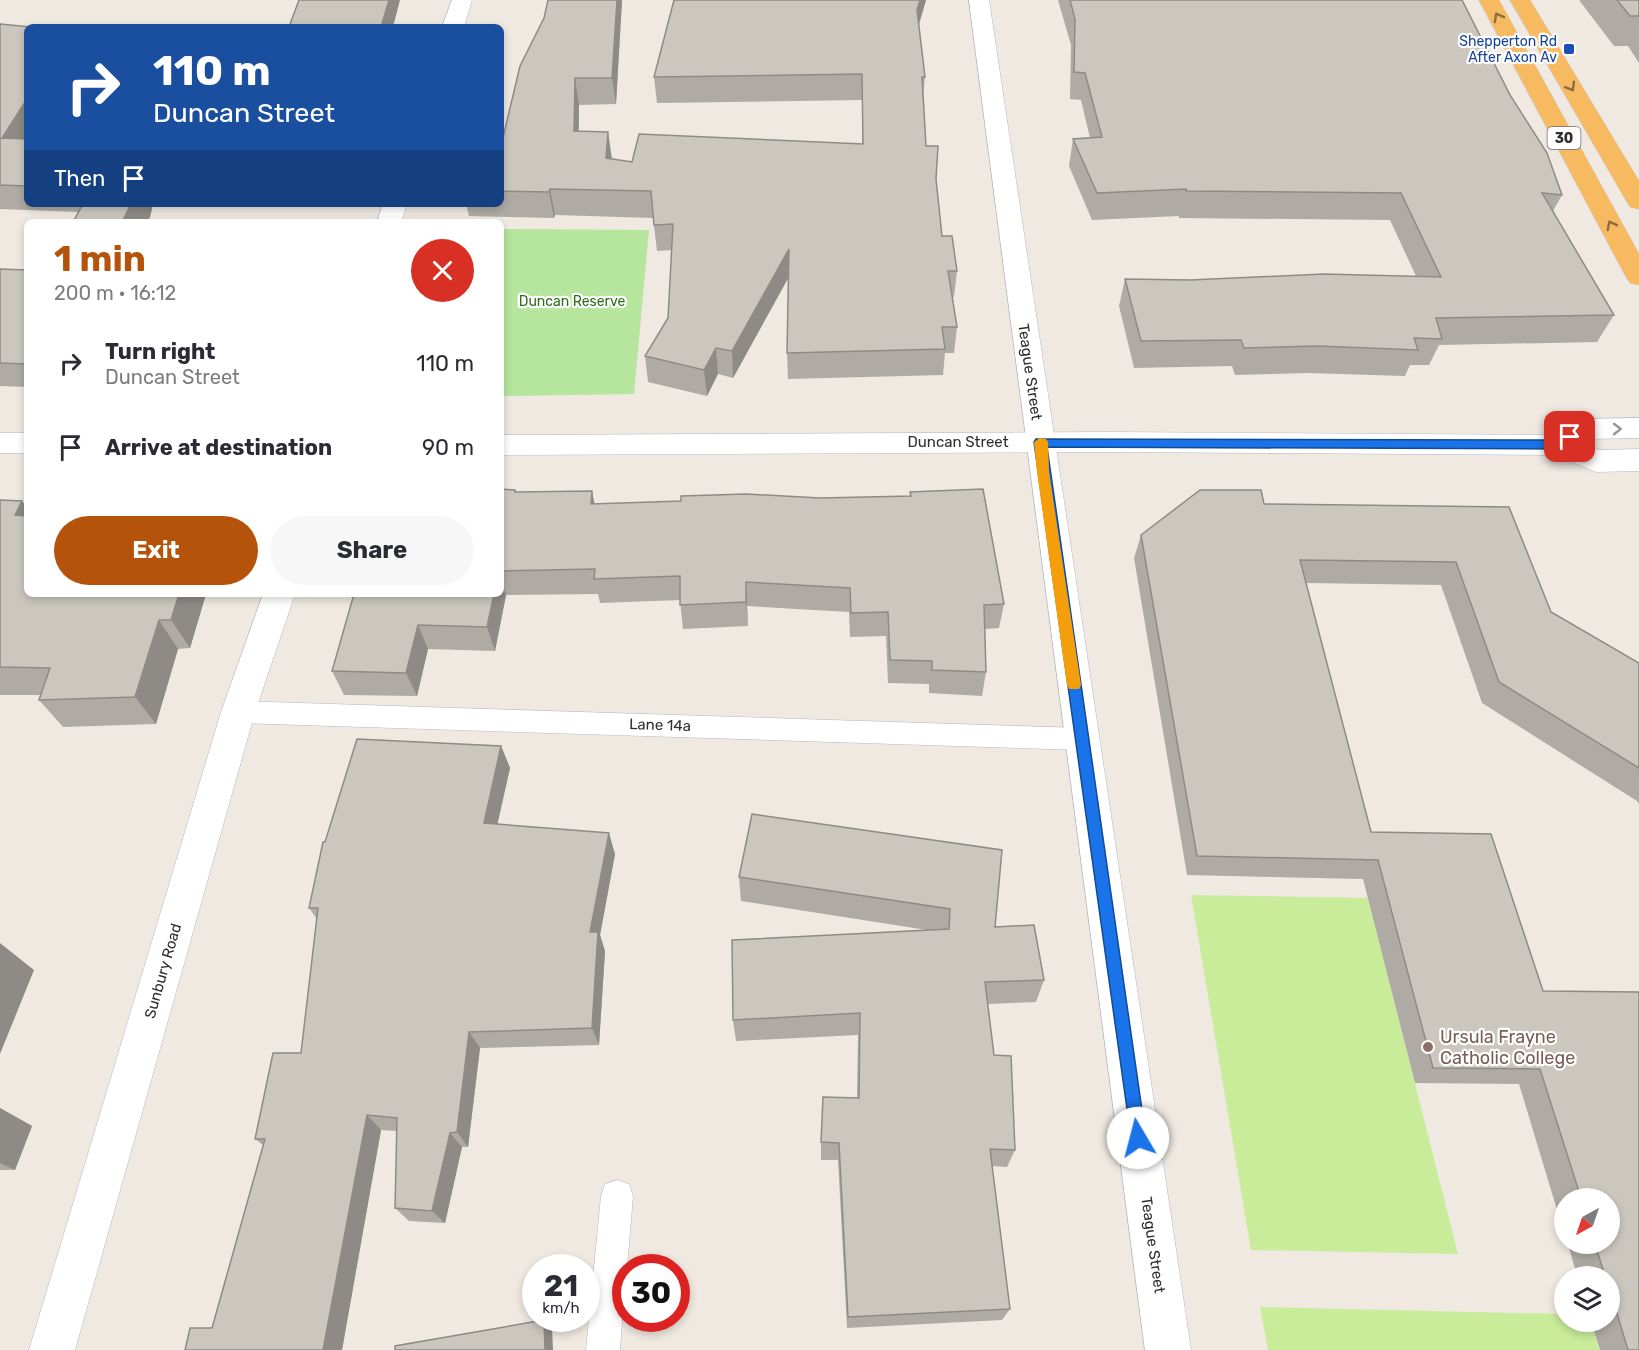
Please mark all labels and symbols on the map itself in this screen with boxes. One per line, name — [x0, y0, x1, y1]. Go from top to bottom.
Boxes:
one-way arrow — [1494, 13, 1505, 23]
place label: Shepperton Rd After Axon Av — [1459, 33, 1557, 66]
marker: Shepperton Rd After Axon Av — [1562, 42, 1576, 56]
one-way arrow — [1564, 81, 1575, 91]
road number: 30 — [1548, 127, 1580, 149]
one-way arrow — [1607, 221, 1618, 231]
park label: Duncan Reserve — [519, 293, 625, 310]
street label: Teague Street — [1014, 323, 1046, 422]
pin — [1544, 411, 1595, 462]
one-way arrow — [1613, 423, 1622, 435]
street label: Duncan Street — [907, 433, 1009, 451]
street label: Lane 14a — [629, 715, 691, 735]
street label: Sunbury Road — [141, 921, 185, 1021]
place label: Ursula Frayne Catholic College — [1440, 1026, 1575, 1069]
marker: Ursula Frayne Catholic College — [1421, 1040, 1435, 1054]
position arrow — [1106, 1106, 1170, 1170]
north arrow — [1554, 1188, 1620, 1254]
street label: Teague Street — [1137, 1196, 1169, 1295]
speed limit sign: 30 — [612, 1254, 690, 1332]

